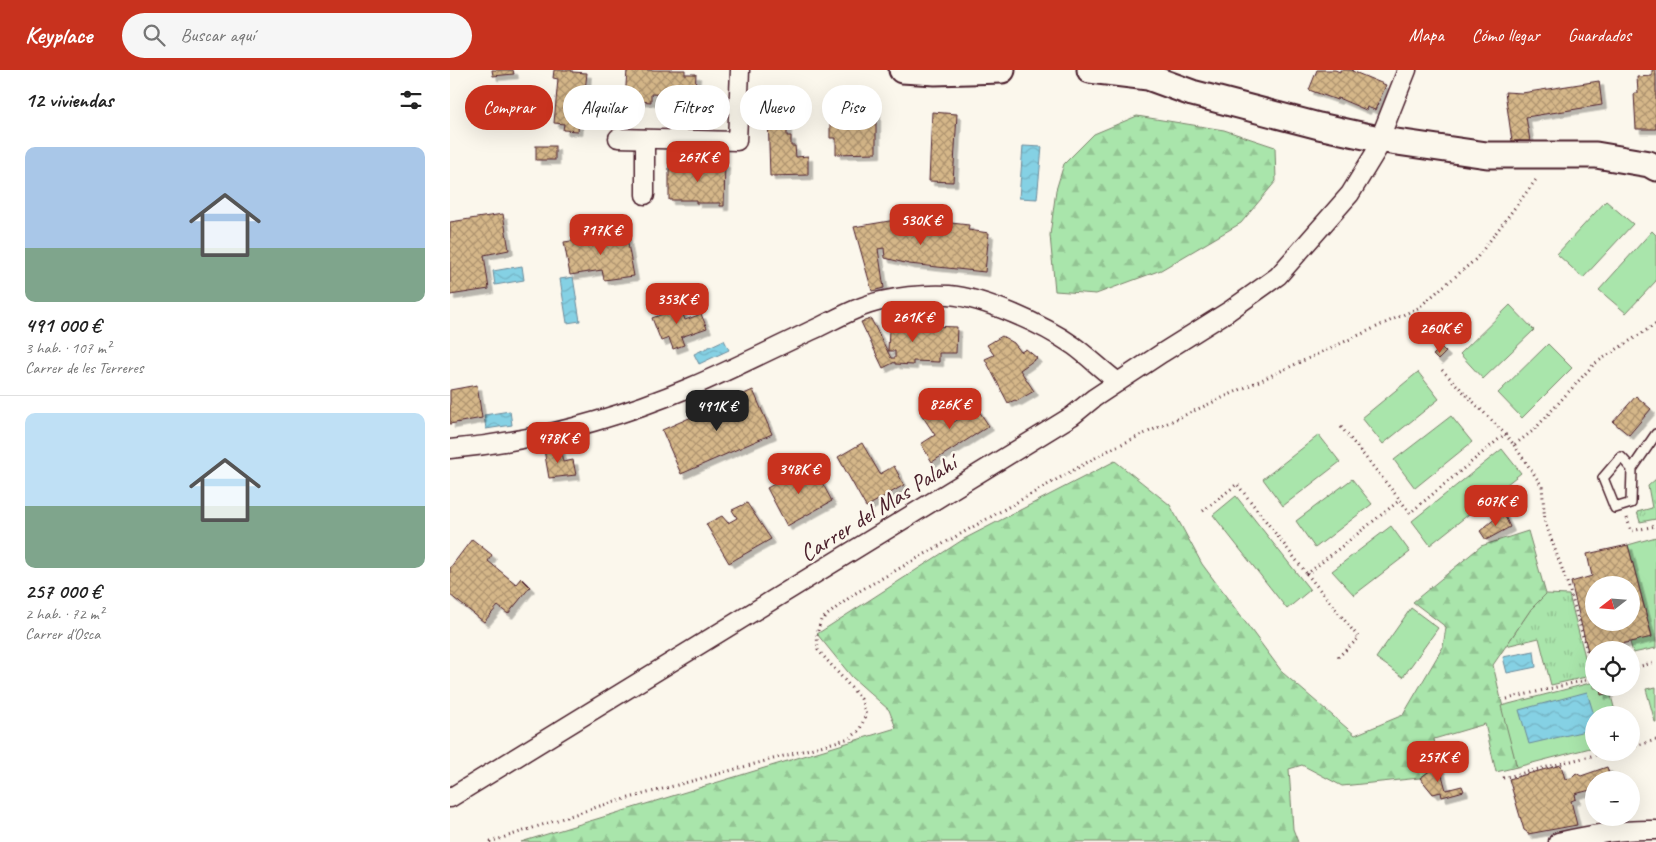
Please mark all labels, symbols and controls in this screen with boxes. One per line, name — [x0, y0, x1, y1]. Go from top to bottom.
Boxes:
search box — [122, 13, 472, 58]
text: Keyplace — [25, 20, 92, 50]
icon: search — [140, 21, 168, 49]
text: Buscar aquí — [180, 23, 255, 47]
text: Mapa — [1409, 24, 1444, 46]
text: Cómo llegar — [1472, 24, 1540, 46]
text: Guardados — [1568, 24, 1631, 46]
chip: Comprar — [465, 85, 553, 130]
chip: Alquilar — [563, 85, 645, 130]
chip: Filtros — [655, 85, 730, 130]
chip: Nuevo — [740, 85, 812, 130]
chip: Piso — [822, 85, 882, 130]
icon: filters — [397, 86, 425, 114]
text: 12 viviendas — [25, 87, 113, 113]
pin: 267K € — [657, 140, 739, 183]
text: 267K € — [677, 147, 719, 167]
icon: home — [180, 180, 270, 270]
pin: 530K € — [880, 204, 962, 246]
text: 530K € — [901, 210, 941, 230]
pin: 717K € — [560, 214, 642, 256]
text: 717K € — [581, 220, 621, 240]
pin: 353K € — [636, 282, 718, 325]
text: 353K € — [657, 289, 697, 309]
pin: 261K € — [872, 300, 954, 343]
text: 261K € — [892, 307, 934, 327]
text: 491 000 € — [25, 312, 101, 338]
pin: 260K € — [1399, 312, 1481, 354]
text: 260K € — [1419, 318, 1461, 338]
text: 3 hab. · 107 m² — [25, 338, 111, 358]
text: Carrer de les Terreres — [25, 358, 143, 378]
pin: 826K € — [909, 388, 991, 430]
pin: 491K € — [676, 390, 758, 432]
text: 826K € — [929, 394, 971, 414]
text: 491K € — [697, 396, 737, 416]
pin: 478K € — [517, 422, 599, 464]
text: 478K € — [538, 428, 578, 448]
icon: home — [180, 445, 270, 535]
street label: Carrer del Mas Palahí — [794, 445, 966, 568]
pin: 348K € — [758, 452, 840, 495]
text: 348K € — [779, 459, 819, 479]
pin: 607K € — [1455, 484, 1537, 527]
text: 607K € — [1475, 491, 1517, 511]
north arrow — [1585, 576, 1640, 631]
map controls — [1585, 576, 1640, 826]
text: 257 000 € — [25, 578, 101, 604]
text: 2 hab. · 72 m² — [25, 604, 104, 624]
text: Carrer d'Osca — [25, 624, 100, 644]
button: locate — [1585, 641, 1640, 696]
button: + — [1585, 706, 1640, 761]
pin: 257K € — [1397, 740, 1479, 783]
text: 257K € — [1418, 747, 1458, 767]
button: − — [1585, 771, 1640, 826]

